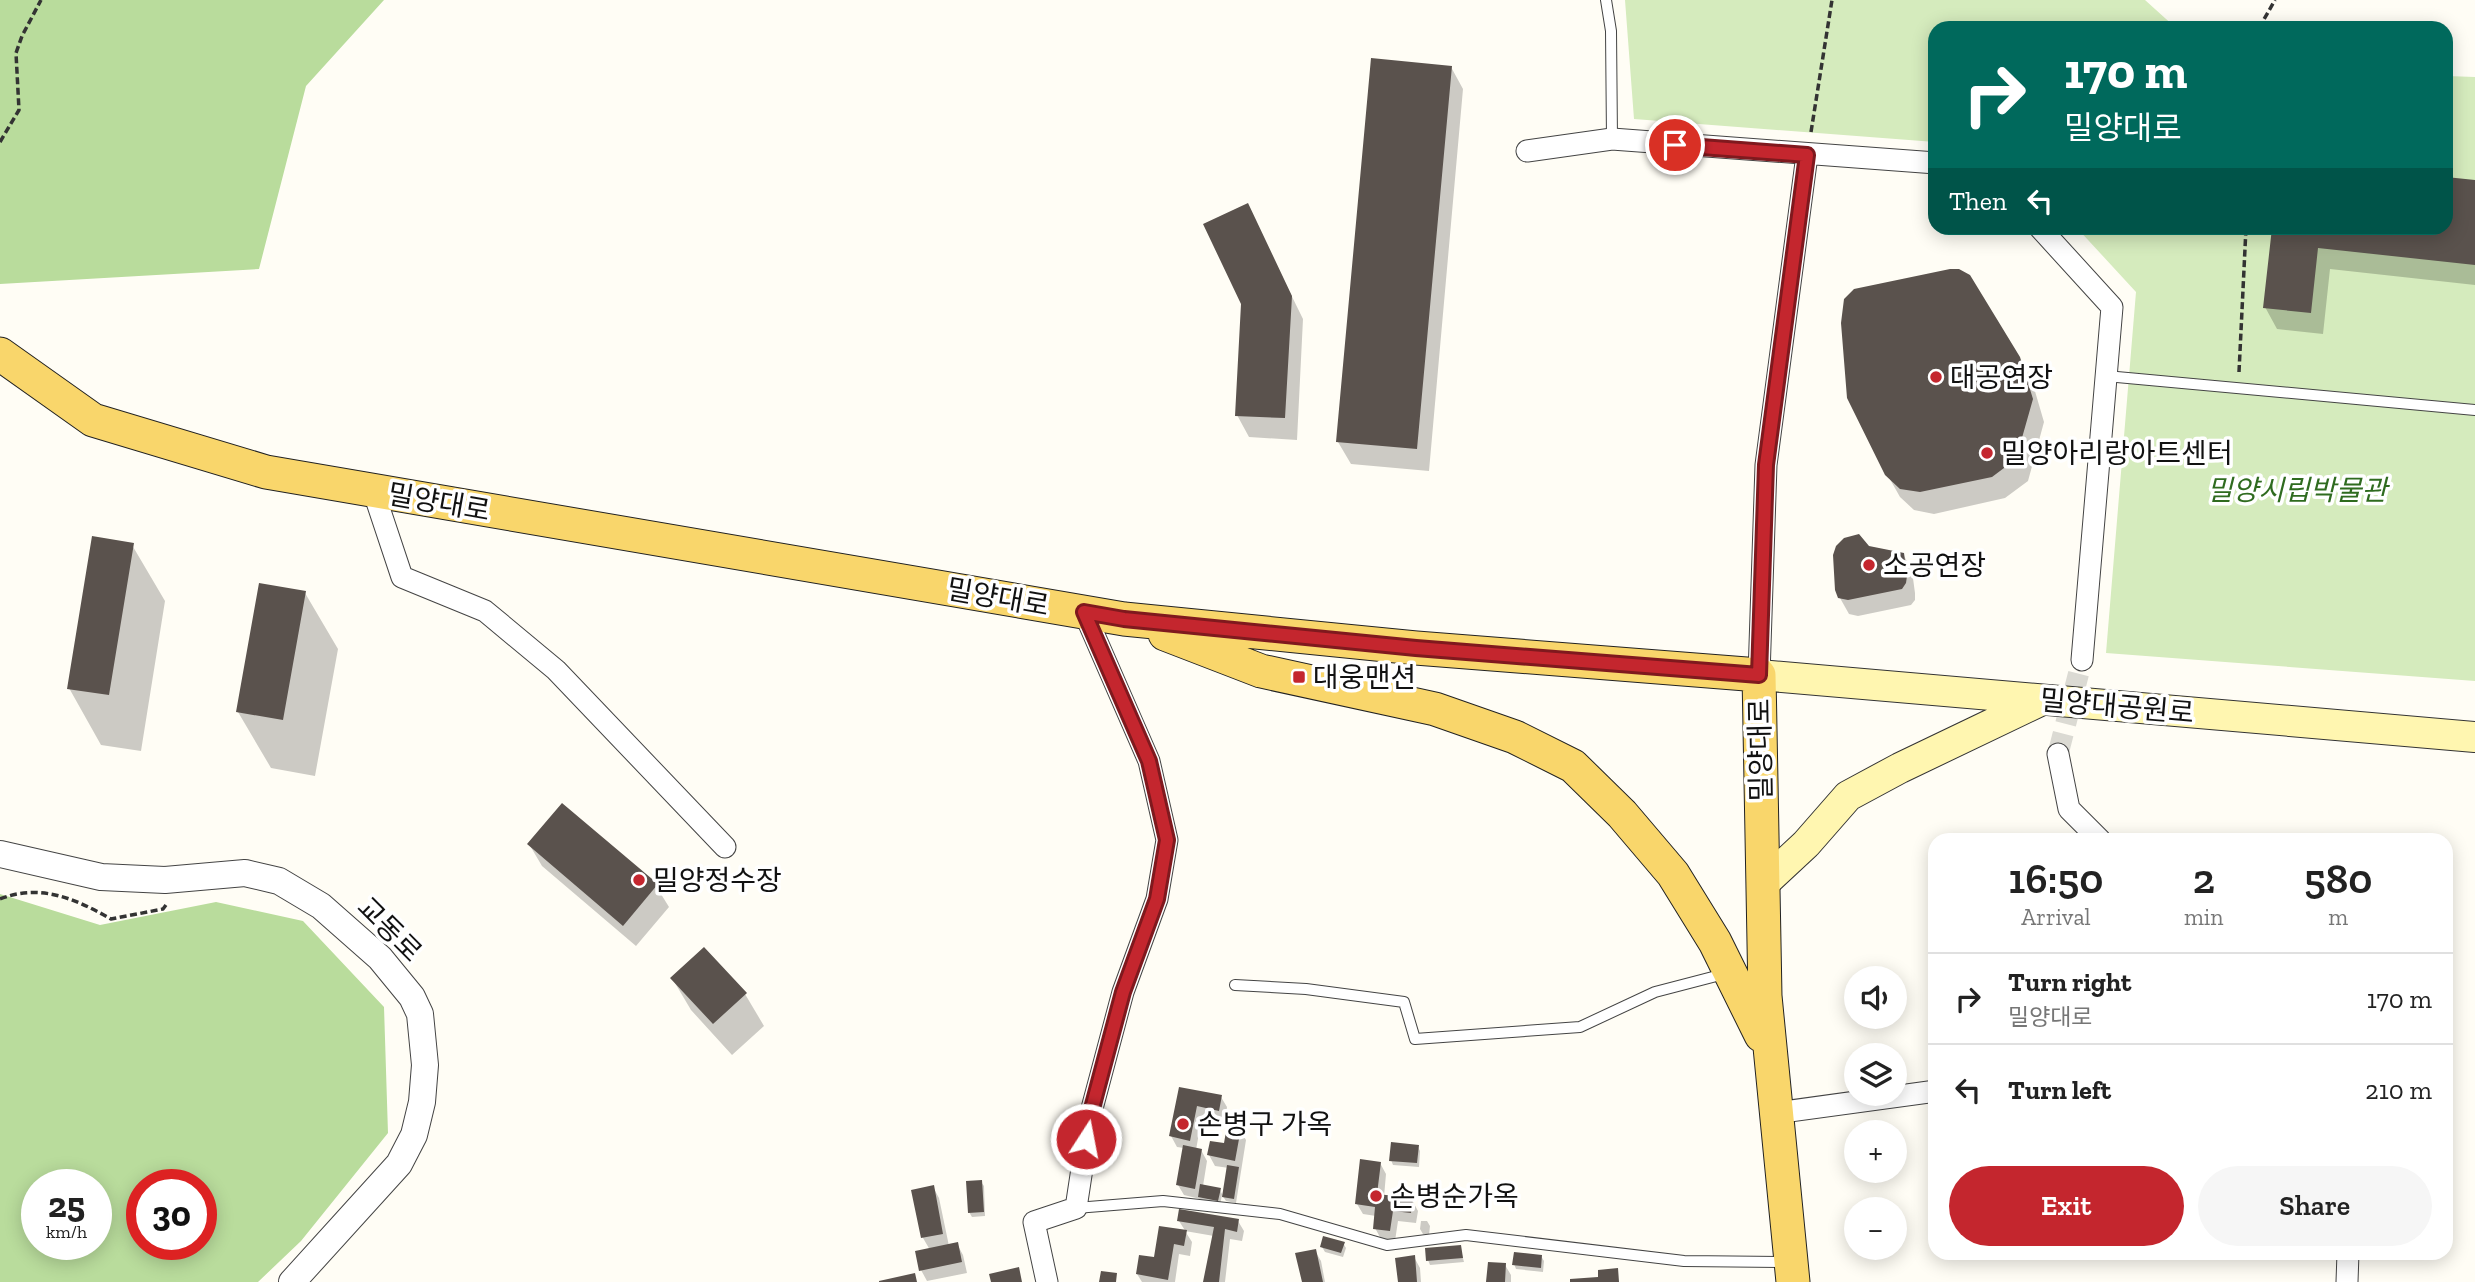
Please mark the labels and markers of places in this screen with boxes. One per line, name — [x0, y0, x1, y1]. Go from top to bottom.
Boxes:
pin — [1645, 115, 1705, 175]
place label: 대공연장 — [1950, 361, 2053, 394]
marker: 대공연장 — [1928, 369, 1944, 385]
place label: 밀양아리랑아트센터 — [2001, 437, 2233, 470]
marker: 밀양아리랑아트센터 — [1979, 445, 1995, 461]
place label: 소공연장 — [1883, 549, 1986, 582]
marker: 소공연장 — [1861, 557, 1877, 573]
place label: 대웅맨션 — [1313, 661, 1416, 694]
marker: 대웅맨션 — [1291, 669, 1307, 685]
place label: 밀양정수장 — [653, 864, 782, 897]
marker: 밀양정수장 — [631, 872, 647, 888]
place label: 손병구 가옥 — [1197, 1108, 1332, 1141]
marker: 손병구 가옥 — [1175, 1116, 1191, 1132]
place label: 손병순가옥 — [1390, 1180, 1519, 1213]
marker: 손병순가옥 — [1368, 1188, 1384, 1204]

